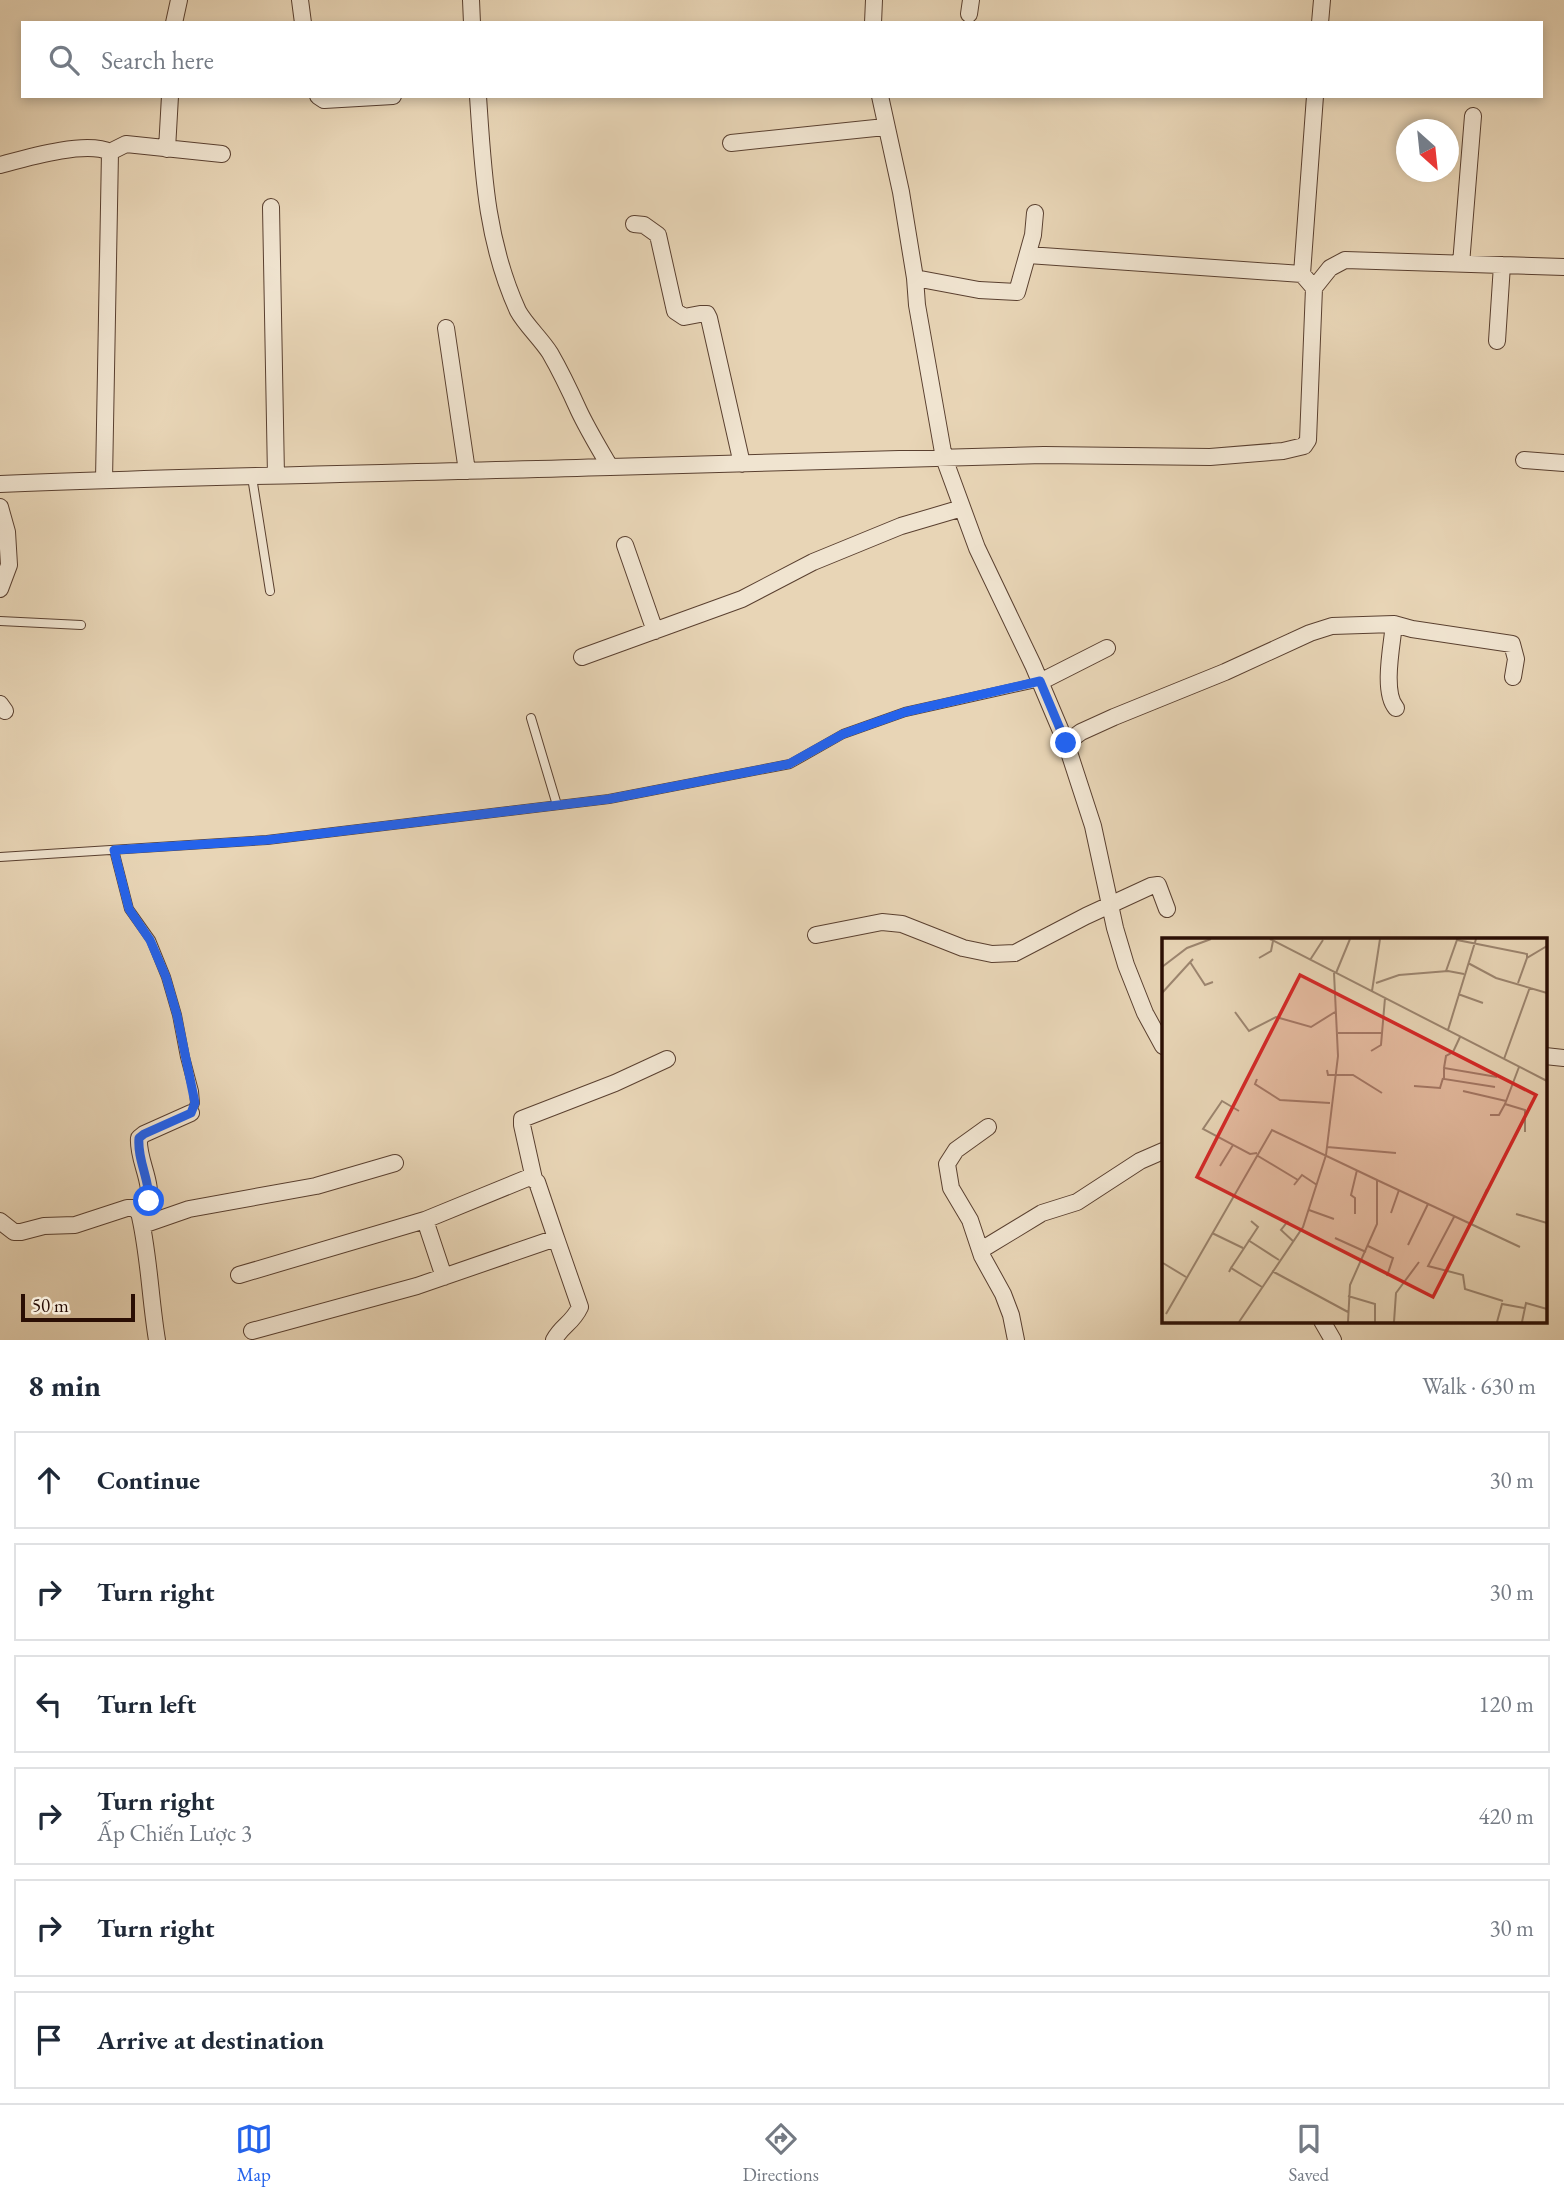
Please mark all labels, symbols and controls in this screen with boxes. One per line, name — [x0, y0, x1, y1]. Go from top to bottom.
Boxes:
search box — [21, 21, 1543, 98]
icon: search — [45, 41, 83, 79]
text: Search here — [101, 43, 214, 77]
north arrow — [1396, 119, 1459, 182]
route end — [1050, 727, 1081, 758]
inset map — [1162, 938, 1546, 1322]
route start — [133, 1185, 164, 1216]
scale bar — [21, 1291, 135, 1323]
text: 50 m — [32, 1293, 69, 1318]
text: 8 min — [28, 1366, 101, 1405]
text: Walk · 630 m — [1422, 1371, 1536, 1401]
icon: ahead — [30, 1461, 68, 1499]
text: Continue — [97, 1463, 200, 1497]
text: 30 m — [1489, 1465, 1534, 1495]
icon: right — [30, 1573, 68, 1611]
text: Turn right — [97, 1575, 215, 1609]
text: 30 m — [1489, 1577, 1534, 1607]
icon: left — [30, 1685, 68, 1723]
text: Turn left — [97, 1687, 196, 1721]
text: 120 m — [1478, 1689, 1534, 1719]
text: Turn right — [97, 1784, 215, 1818]
icon: right — [30, 1797, 68, 1835]
text: 420 m — [1478, 1801, 1534, 1831]
text: Ấp Chiến Lược 3 — [97, 1818, 252, 1848]
icon: right — [30, 1909, 68, 1947]
text: Turn right — [97, 1911, 215, 1945]
text: 30 m — [1489, 1913, 1534, 1943]
icon: arrive — [30, 2021, 68, 2059]
text: Arrive at destination — [97, 2023, 324, 2057]
tab: Map — [235, 2120, 273, 2187]
tab: Directions — [742, 2120, 819, 2187]
tab: Saved — [1288, 2120, 1329, 2187]

